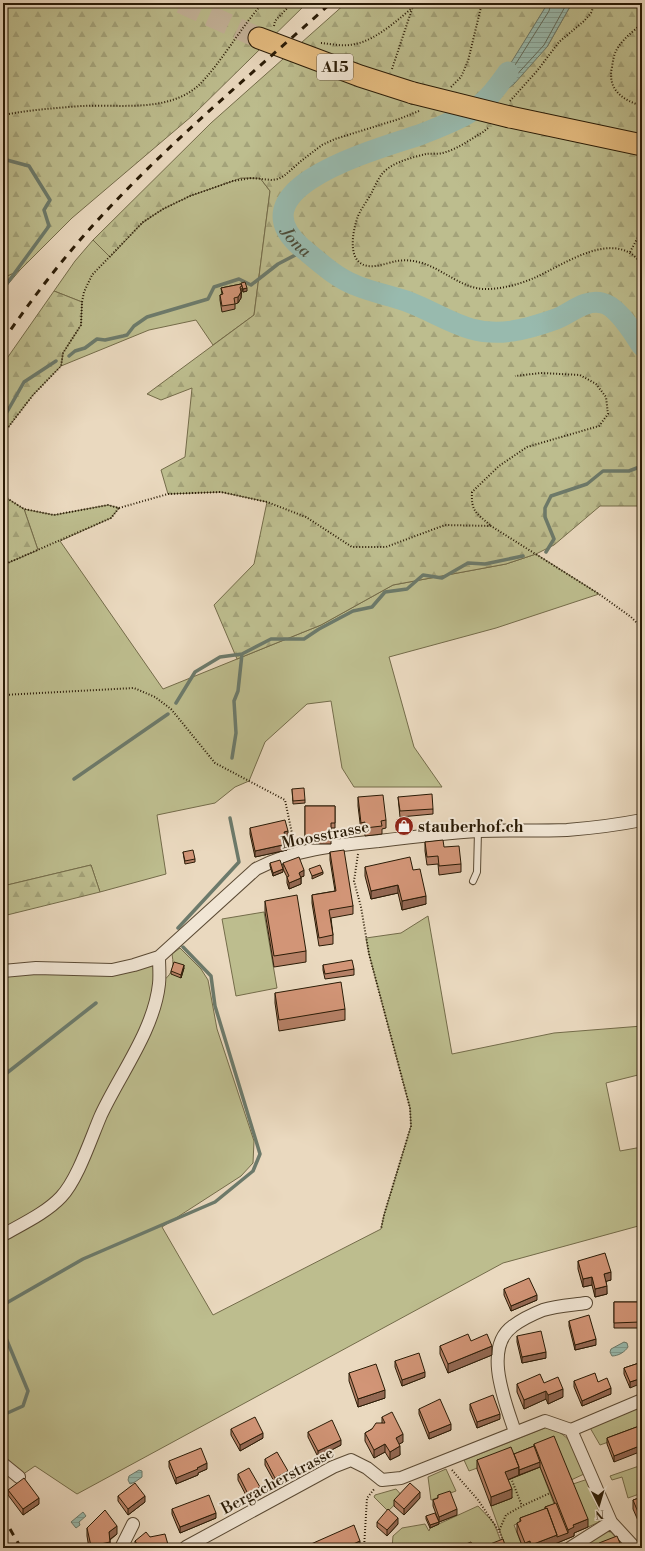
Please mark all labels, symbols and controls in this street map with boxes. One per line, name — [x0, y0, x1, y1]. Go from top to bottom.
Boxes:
road number: A15 — [317, 54, 353, 80]
water label: Jona — [275, 222, 316, 263]
shop icon: stauberhof.ch — [393, 815, 415, 837]
street label: Moosstrasse — [280, 817, 371, 853]
place label: stauberhof.ch — [418, 817, 524, 837]
street label: Bergacherstrasse — [217, 1443, 337, 1519]
north arrow — [579, 1485, 619, 1525]
text: N — [595, 1507, 605, 1521]

